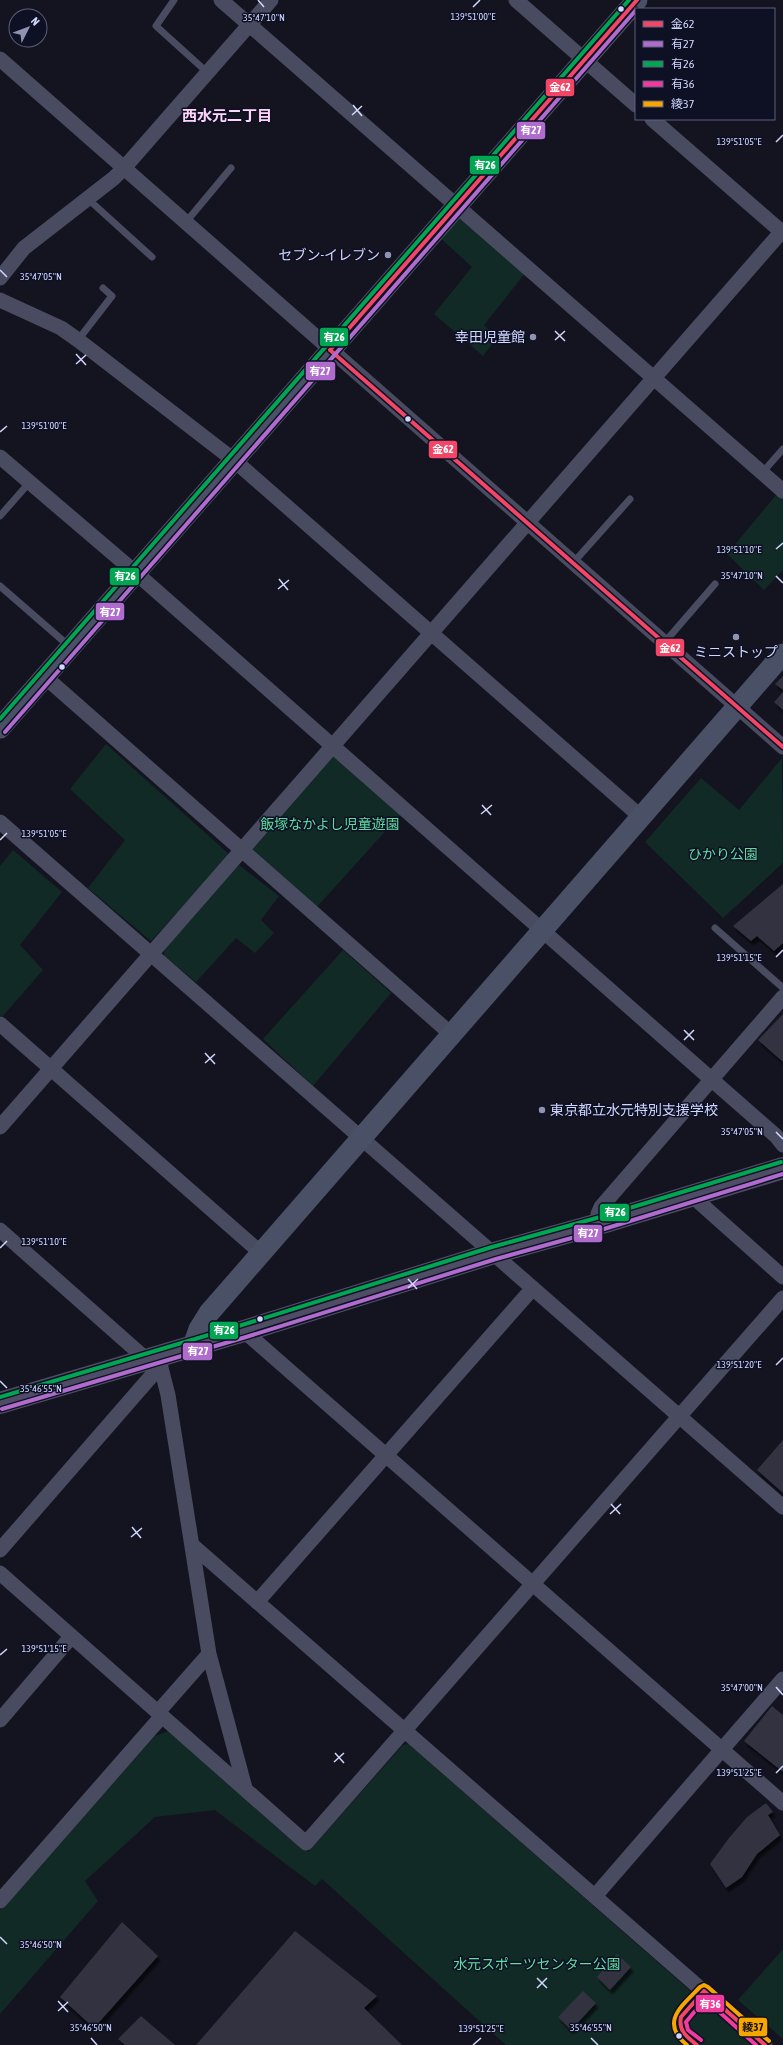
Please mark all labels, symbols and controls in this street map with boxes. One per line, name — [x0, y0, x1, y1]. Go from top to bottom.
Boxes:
unlabelled marker — [616, 4, 626, 14]
north arrow — [8, 8, 48, 48]
legend — [635, 8, 775, 120]
text: 139°51'00"E — [451, 11, 496, 22]
text: 35°47'10"N — [243, 12, 285, 23]
text: N — [29, 15, 42, 28]
text: 金62 — [671, 17, 694, 31]
text: 有27 — [671, 37, 695, 51]
text: 有26 — [671, 57, 695, 71]
text: 有36 — [671, 77, 695, 91]
line badge: 金62 — [545, 78, 575, 97]
text: 金62 — [549, 81, 571, 93]
text: 綾37 — [671, 97, 695, 111]
district label: 西水元二丁目 — [182, 107, 272, 124]
line badge: 有27 — [516, 121, 546, 140]
text: 有27 — [520, 124, 542, 136]
text: 139°51'05"E — [717, 136, 762, 147]
line badge: 有26 — [469, 155, 500, 175]
text: 有26 — [474, 159, 496, 171]
place label: セブン-イレブン — [279, 247, 380, 263]
marker: セブン-イレブン — [383, 250, 393, 260]
text: 35°47'05"N — [20, 271, 62, 282]
line badge: 有26 — [319, 327, 349, 347]
place label: 幸田児童館 — [455, 329, 525, 345]
text: 有26 — [323, 331, 345, 343]
marker: 幸田児童館 — [528, 332, 538, 342]
line badge: 有27 — [305, 361, 336, 381]
text: 有27 — [309, 365, 331, 377]
unlabelled marker — [403, 414, 413, 424]
text: 139°51'00"E — [22, 420, 67, 431]
line badge: 金62 — [428, 440, 458, 459]
text: 金62 — [432, 443, 454, 455]
text: 139°51'10"E — [717, 544, 762, 555]
line badge: 有26 — [109, 567, 140, 586]
text: 有26 — [114, 570, 136, 582]
text: 35°47'10"N — [721, 570, 763, 581]
line badge: 有27 — [95, 602, 125, 621]
text: 有27 — [99, 606, 121, 618]
marker: ミニストップ — [731, 632, 741, 642]
line badge: 金62 — [655, 638, 685, 657]
text: 金62 — [659, 642, 681, 654]
place label: ミニストップ — [694, 644, 778, 660]
unlabelled marker — [57, 662, 67, 672]
park label: 飯塚なかよし児童遊園 — [260, 816, 400, 832]
text: 139°51'05"E — [22, 828, 67, 839]
park label: ひかり公園 — [688, 846, 758, 862]
text: 139°51'15"E — [717, 952, 762, 963]
place label: 東京都立水元特別支援学校 — [550, 1102, 718, 1118]
marker: 東京都立水元特別支援学校 — [537, 1105, 547, 1115]
text: 35°47'05"N — [721, 1126, 763, 1137]
line badge: 有26 — [599, 1203, 630, 1222]
text: 有26 — [604, 1206, 626, 1218]
line badge: 有27 — [573, 1224, 603, 1243]
text: 有27 — [577, 1227, 599, 1239]
text: 139°51'10"E — [22, 1236, 67, 1247]
unlabelled marker — [255, 1314, 265, 1324]
line badge: 有26 — [209, 1321, 239, 1340]
text: 有26 — [213, 1324, 235, 1336]
line badge: 有27 — [182, 1342, 213, 1361]
text: 有27 — [187, 1345, 209, 1357]
text: 139°51'20"E — [717, 1359, 762, 1370]
text: 35°46'55"N — [20, 1383, 62, 1394]
text: 139°51'15"E — [22, 1643, 67, 1654]
text: 35°47'00"N — [721, 1682, 763, 1693]
text: 139°51'25"E — [717, 1767, 762, 1778]
text: 35°46'50"N — [20, 1939, 62, 1950]
park label: 水元スポーツセンター公園 — [453, 1956, 621, 1972]
line badge: 有36 — [695, 1994, 725, 2013]
text: 有36 — [699, 1998, 721, 2010]
line badge: 綾37 — [738, 2017, 768, 2037]
text: 綾37 — [742, 2021, 764, 2033]
text: 35°46'50"N — [70, 2022, 112, 2033]
text: 35°46'55"N — [570, 2022, 612, 2033]
text: 139°51'25"E — [459, 2023, 504, 2034]
unlabelled marker — [674, 2031, 684, 2041]

